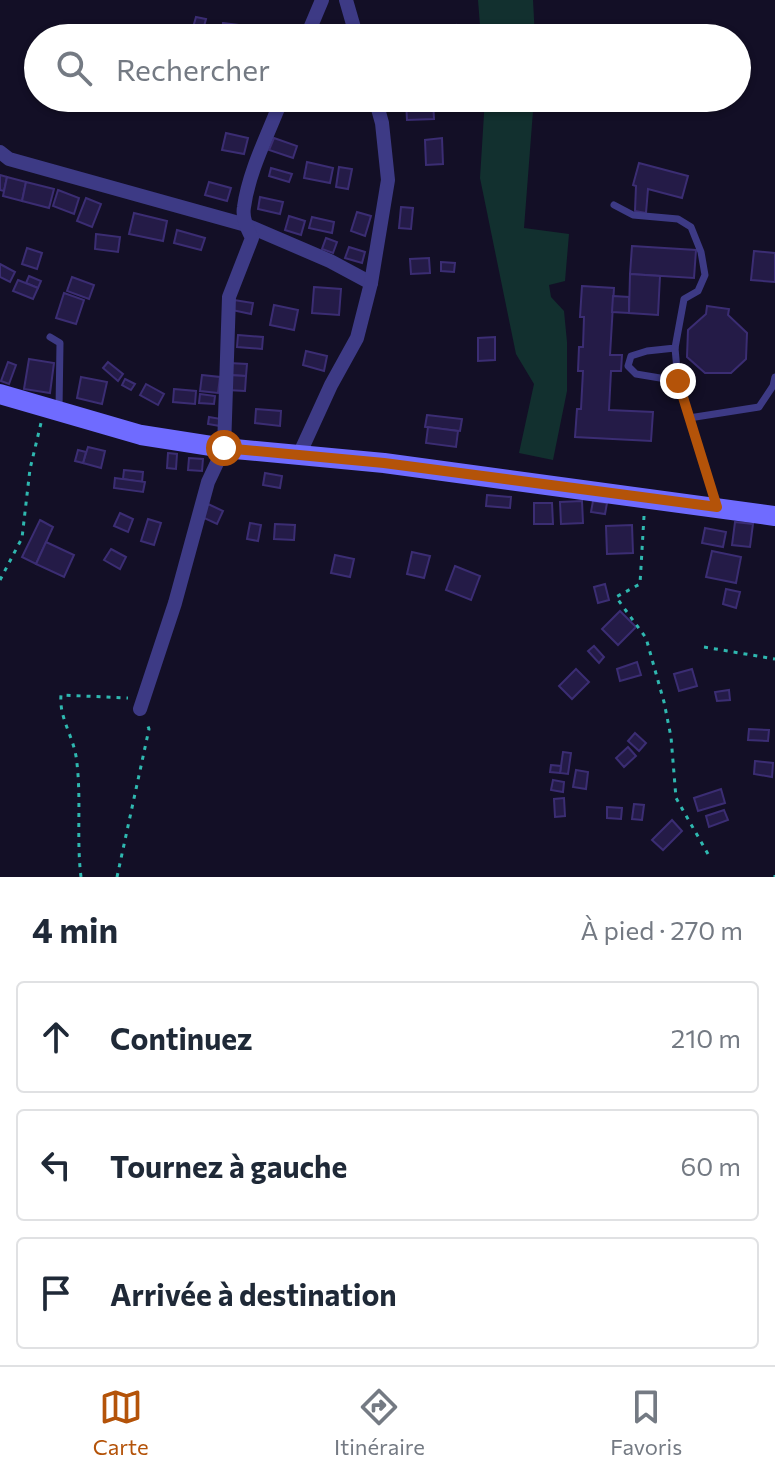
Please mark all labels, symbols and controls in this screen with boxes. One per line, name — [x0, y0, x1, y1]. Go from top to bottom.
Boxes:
search box — [24, 24, 751, 112]
icon: search — [52, 46, 96, 90]
text: Rechercher — [116, 50, 270, 87]
route end — [660, 363, 696, 399]
route start — [206, 430, 242, 466]
text: 4 min — [32, 908, 118, 950]
text: À pied · 270 m — [581, 914, 743, 945]
icon: ahead — [34, 1015, 78, 1059]
text: Continuez — [110, 1019, 253, 1056]
text: 210 m — [671, 1022, 741, 1053]
icon: left — [34, 1143, 78, 1187]
text: Tournez à gauche — [110, 1147, 347, 1184]
text: 60 m — [681, 1150, 741, 1181]
icon: arrive — [34, 1271, 78, 1315]
text: Arrivée à destination — [110, 1275, 397, 1312]
tab: Carte — [93, 1385, 149, 1460]
tab: Itinéraire — [334, 1385, 425, 1460]
tab: Favoris — [610, 1385, 682, 1460]

